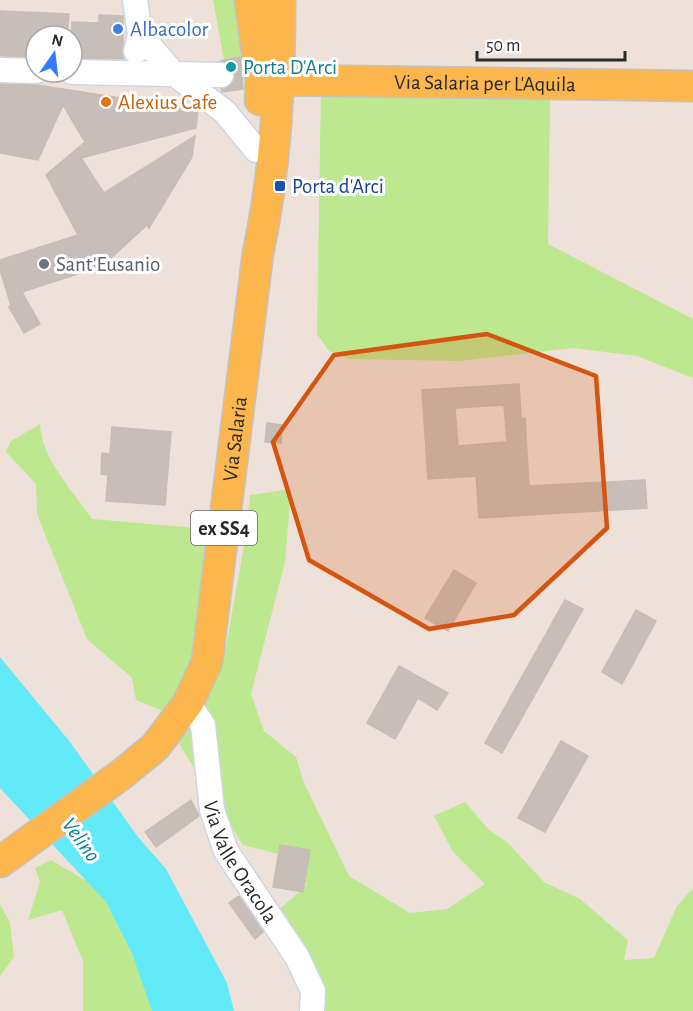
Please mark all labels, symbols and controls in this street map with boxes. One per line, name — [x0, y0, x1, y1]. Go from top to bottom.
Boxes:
place label: Albacolor — [130, 19, 208, 40]
marker: Albacolor — [111, 22, 125, 36]
north arrow — [24, 24, 84, 84]
scale bar — [477, 24, 626, 62]
text: N — [50, 31, 65, 50]
text: 50 m — [486, 37, 520, 55]
place label: Porta D'Arci — [243, 57, 337, 78]
marker: Porta D'Arci — [224, 60, 238, 74]
street label: Via Salaria per L'Aquila — [394, 72, 576, 95]
place label: Alexius Cafe — [118, 92, 217, 113]
marker: Alexius Cafe — [99, 95, 113, 109]
place label: Porta d'Arci — [292, 176, 384, 197]
marker: Porta d'Arci — [273, 179, 287, 193]
place label: Sant'Eusanio — [56, 254, 160, 275]
marker: Sant'Eusanio — [37, 257, 51, 271]
street label: Via Salaria — [220, 395, 251, 483]
road number: ex SS4 — [191, 511, 257, 545]
street label: Via Valle Oracola — [200, 799, 281, 927]
water label: Velino — [58, 814, 104, 866]

